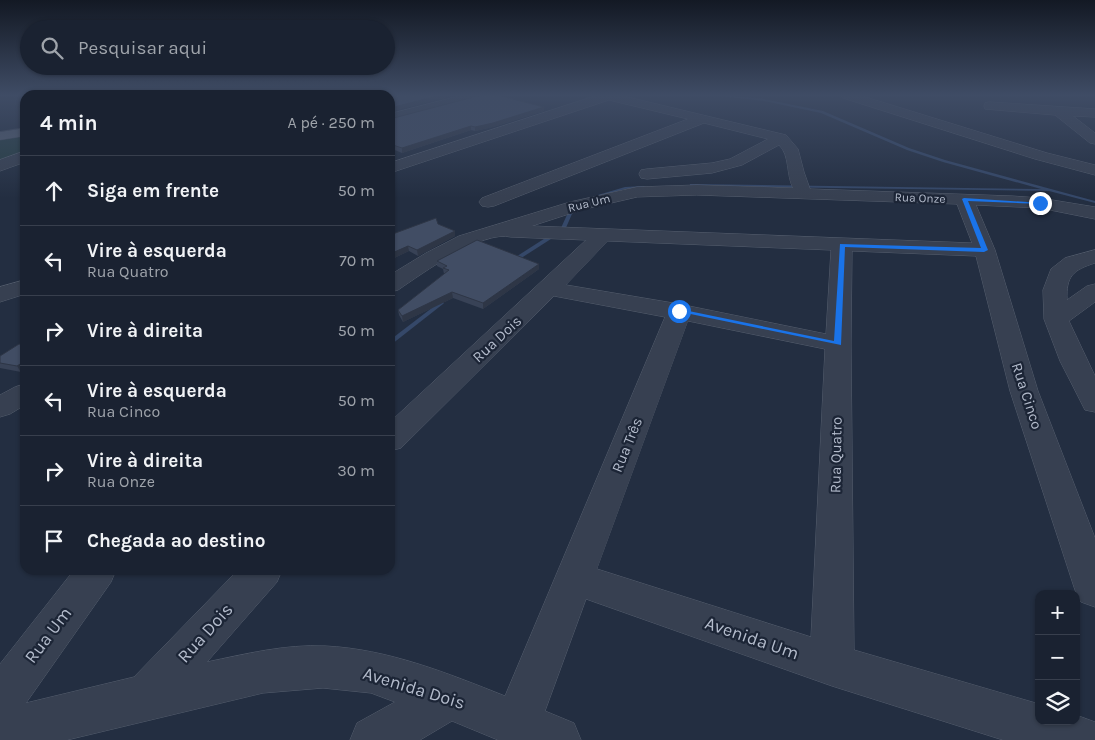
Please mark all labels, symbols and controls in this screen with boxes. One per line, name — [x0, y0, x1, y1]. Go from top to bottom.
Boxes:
search box — [20, 20, 395, 75]
icon: search — [38, 34, 66, 62]
text: Pesquisar aqui — [78, 37, 207, 59]
text: 4 min — [40, 111, 98, 135]
text: A pé · 250 m — [287, 113, 375, 132]
icon: ahead — [40, 177, 68, 205]
text: Siga em frente — [87, 180, 219, 202]
text: 50 m — [338, 181, 375, 200]
street label: Rua Onze — [894, 190, 946, 206]
street label: Rua Um — [566, 191, 612, 215]
route end — [1029, 192, 1052, 215]
text: Vire à esquerda — [87, 240, 227, 262]
icon: left — [40, 247, 68, 275]
text: 70 m — [339, 251, 375, 270]
text: Rua Quatro — [87, 262, 169, 281]
route start — [668, 300, 691, 323]
street label: Rua Dois — [469, 312, 525, 366]
icon: right — [40, 317, 68, 345]
text: Vire à direita — [87, 320, 203, 342]
text: 50 m — [338, 321, 375, 340]
street label: Rua Cinco — [1008, 361, 1046, 431]
text: Vire à esquerda — [87, 380, 227, 402]
icon: left — [40, 387, 68, 415]
text: 50 m — [338, 391, 375, 410]
text: Rua Cinco — [87, 402, 160, 421]
street label: Rua Três — [608, 415, 646, 475]
street label: Rua Quatro — [826, 417, 846, 493]
text: Vire à direita — [87, 450, 203, 472]
icon: right — [40, 457, 68, 485]
text: 30 m — [337, 461, 375, 480]
text: Rua Onze — [87, 472, 155, 491]
icon: arrive — [40, 527, 68, 555]
text: Chegada ao destino — [87, 530, 265, 552]
map controls — [1035, 590, 1080, 725]
button: + — [1035, 590, 1080, 635]
street label: Rua Dois — [173, 599, 237, 667]
street label: Rua Um — [20, 603, 76, 667]
street label: Avenida Um — [702, 612, 802, 664]
button: − — [1035, 635, 1080, 680]
street label: Avenida Dois — [360, 662, 468, 714]
button: layers — [1035, 680, 1080, 725]

